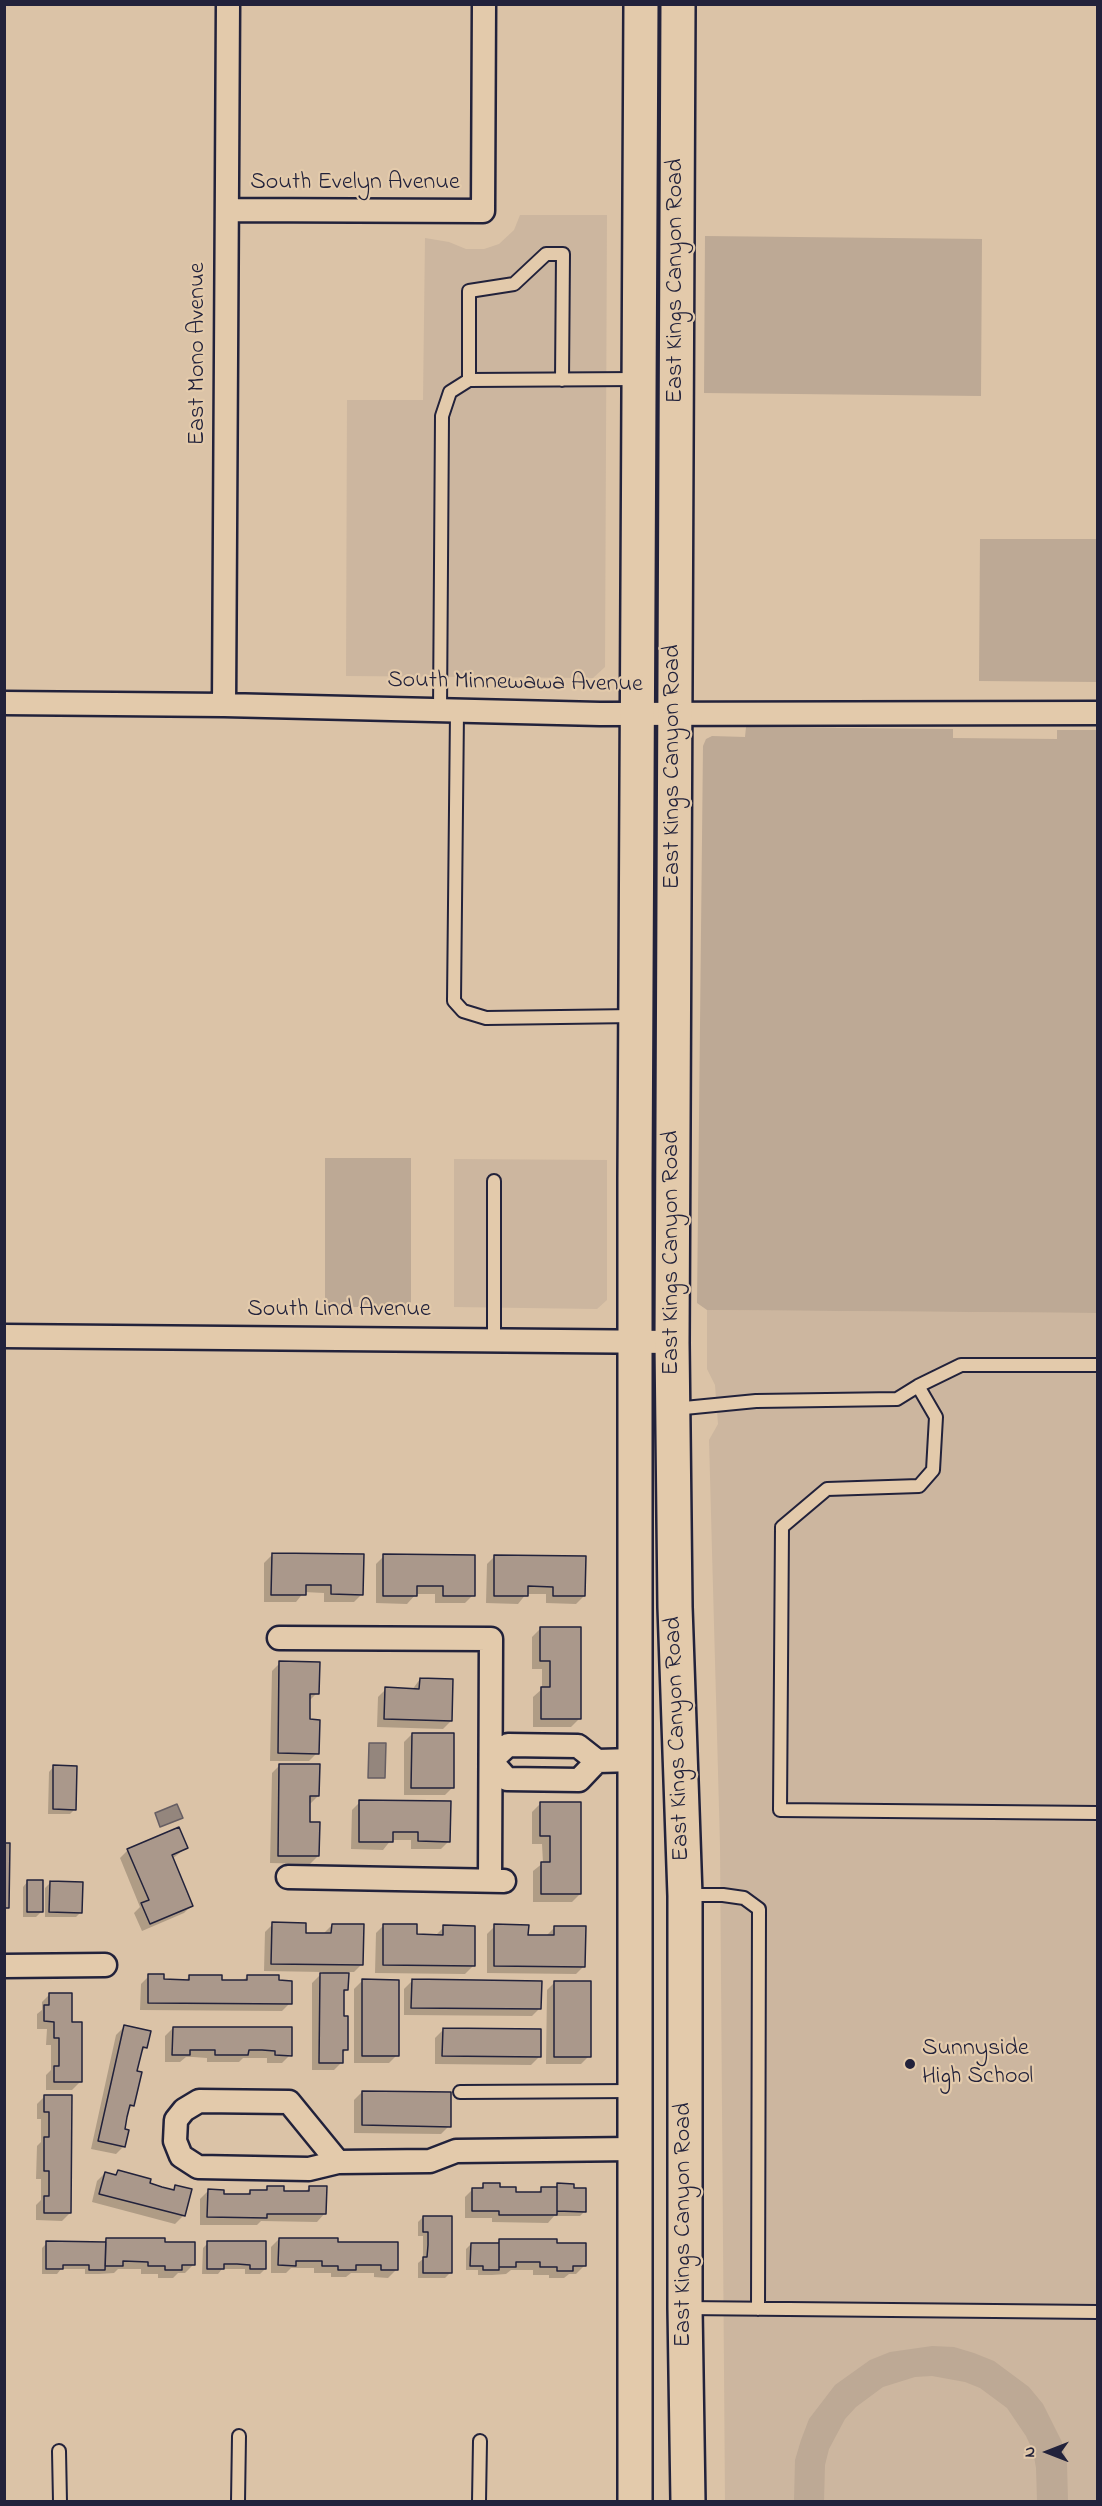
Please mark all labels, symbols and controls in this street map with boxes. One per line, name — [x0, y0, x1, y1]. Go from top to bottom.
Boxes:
street label: East Kings Canyon Road — [663, 158, 691, 404]
street label: South Evelyn Avenue — [250, 170, 460, 198]
street label: East Mono Avenue — [185, 263, 213, 445]
street label: East Kings Canyon Road — [660, 644, 688, 890]
street label: South Minnewawa Avenue — [387, 667, 643, 701]
street label: East Kings Canyon Road — [659, 1130, 687, 1376]
street label: South Lind Avenue — [247, 1297, 431, 1325]
street label: East Kings Canyon Road — [660, 1616, 698, 1862]
place label: Sunnyside High School — [922, 2036, 1033, 2092]
marker: Sunnyside High School — [903, 2057, 917, 2071]
street label: East Kings Canyon Road — [671, 2102, 699, 2348]
north arrow — [1018, 2422, 1078, 2482]
text: N — [1018, 2447, 1042, 2457]

